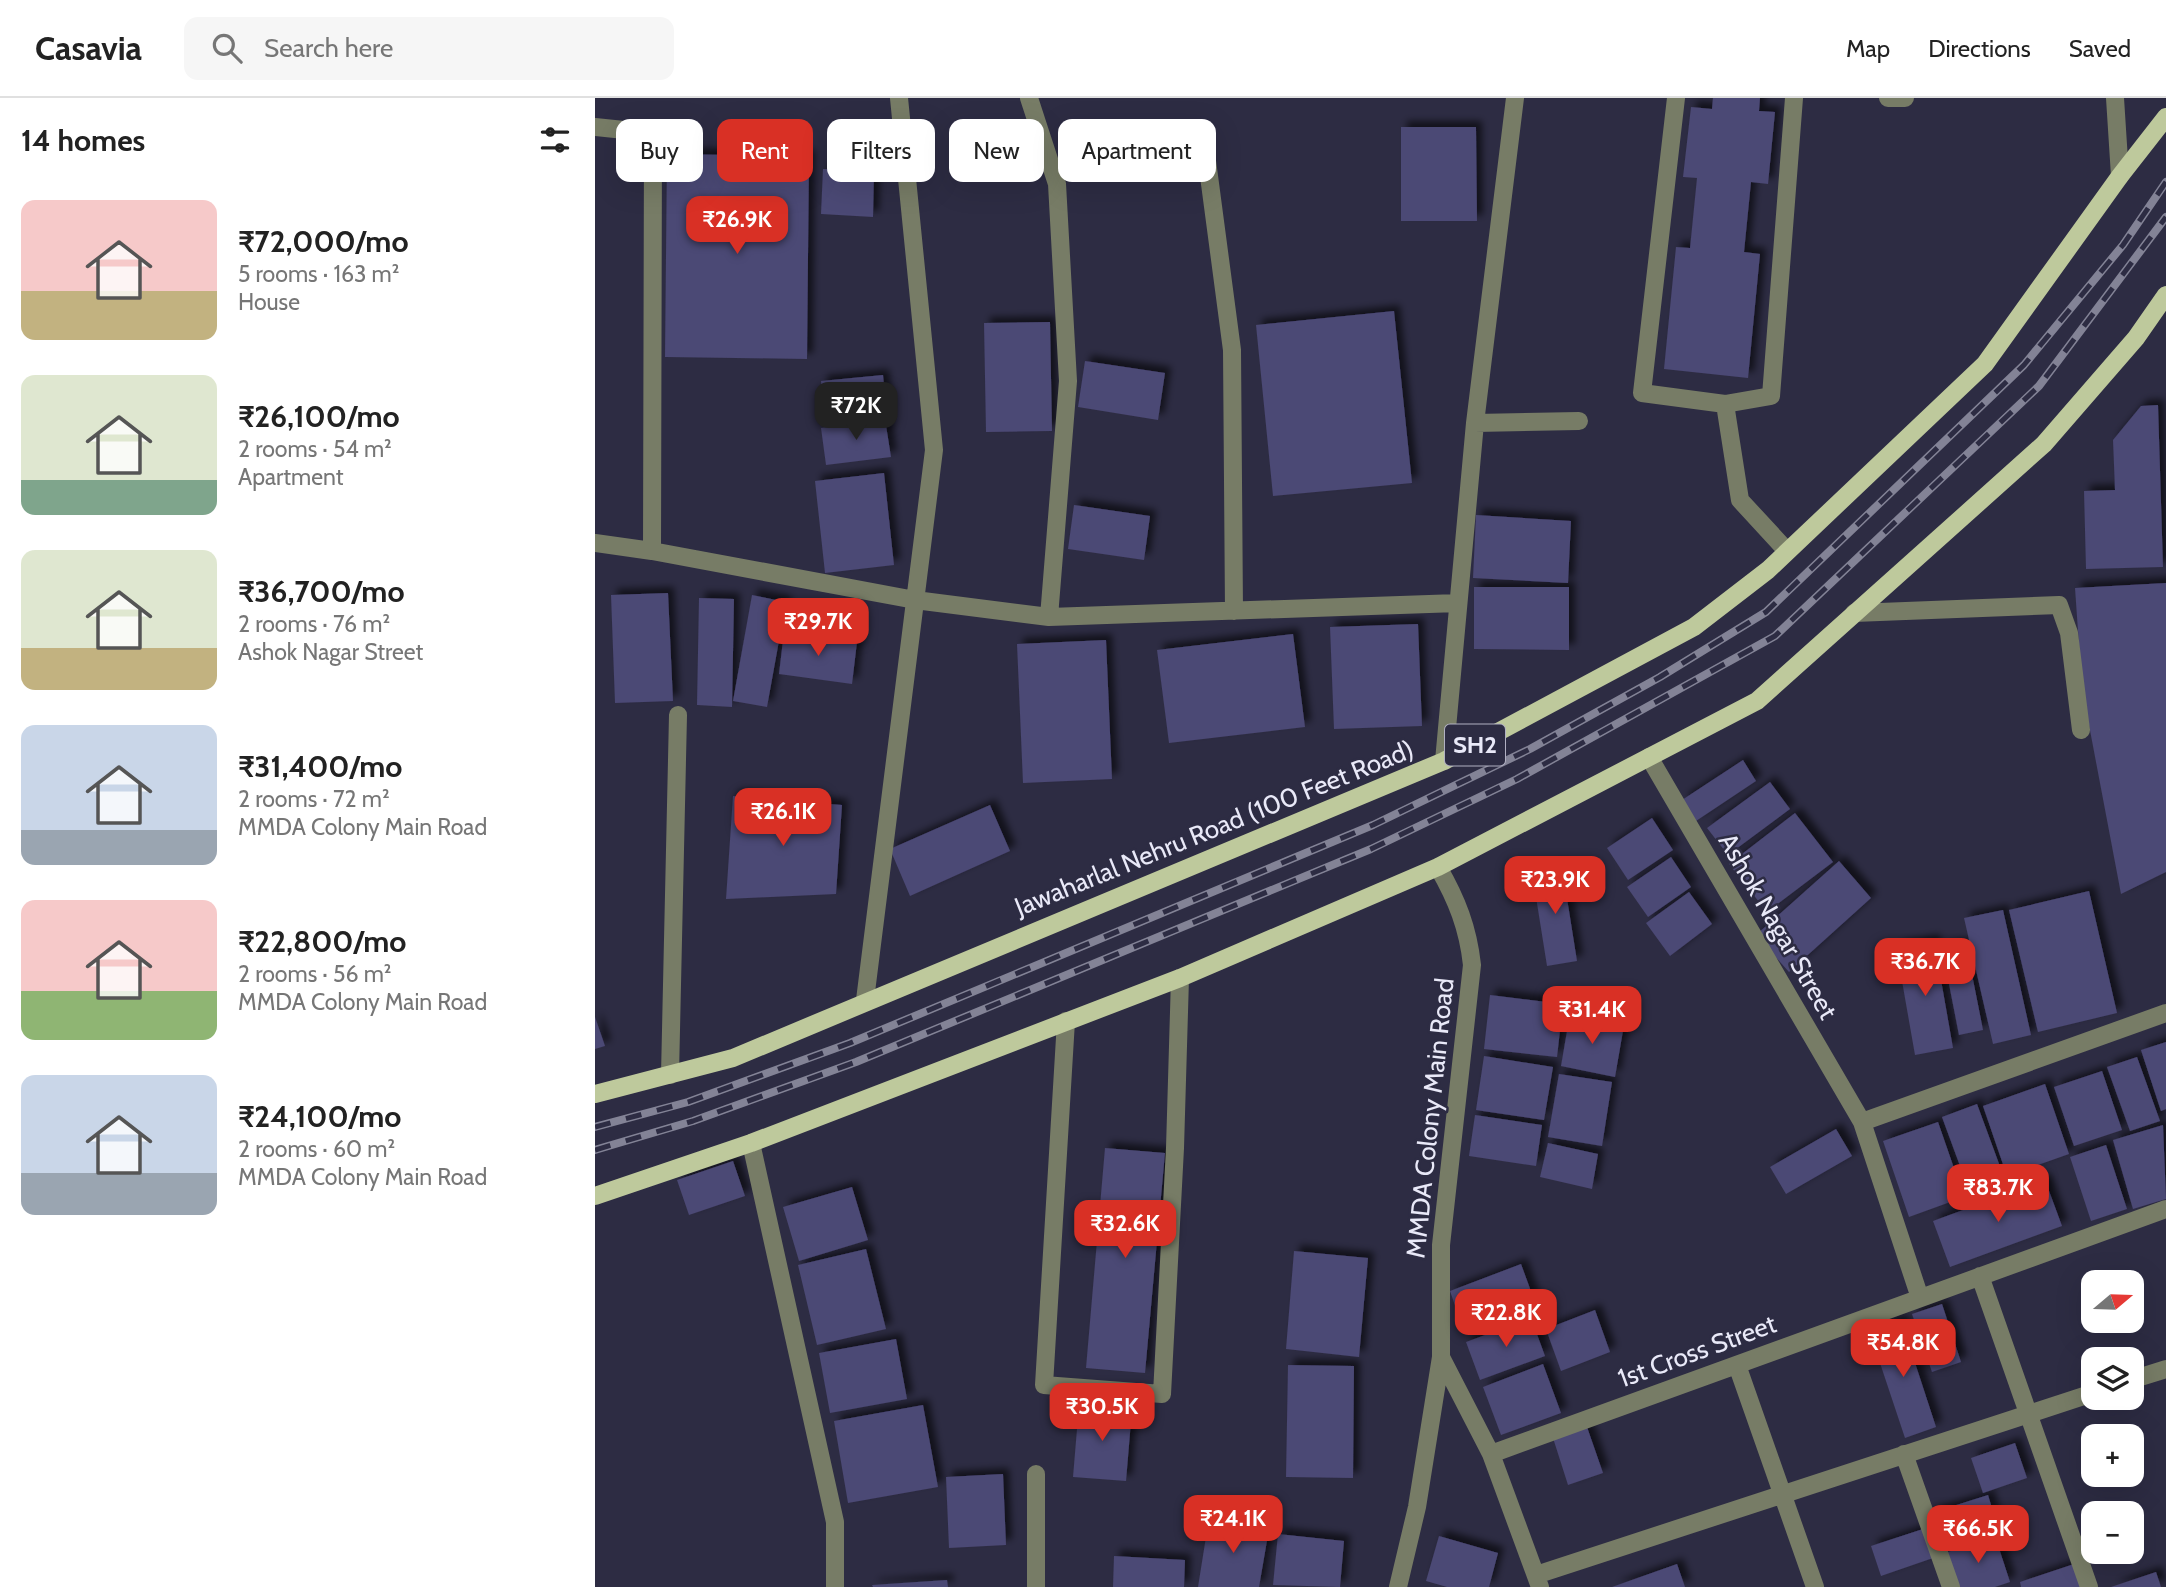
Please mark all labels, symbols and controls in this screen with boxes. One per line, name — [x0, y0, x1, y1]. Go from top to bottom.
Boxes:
search box — [184, 17, 674, 80]
text: Casavia — [35, 28, 142, 68]
icon: search — [208, 29, 246, 67]
text: Search here — [264, 32, 393, 64]
text: Map — [1846, 34, 1890, 63]
text: Directions — [1928, 34, 2031, 63]
text: Saved — [2069, 34, 2131, 63]
chip: Buy — [616, 119, 703, 182]
chip: Rent — [717, 119, 813, 182]
chip: Filters — [827, 119, 935, 182]
chip: New — [949, 119, 1044, 182]
chip: Apartment — [1058, 119, 1216, 182]
icon: filters — [536, 121, 574, 159]
text: 14 homes — [21, 122, 145, 159]
pin: ₹26.9K — [680, 197, 794, 256]
text: ₹26.9K — [702, 205, 772, 233]
text: ₹72,000/mo — [238, 223, 409, 260]
icon: home — [77, 228, 161, 312]
text: 5 rooms · 163 m² — [238, 260, 399, 288]
text: House — [238, 288, 300, 316]
pin: ₹72K — [815, 382, 897, 442]
text: ₹72K — [831, 391, 881, 419]
text: ₹26,100/mo — [238, 398, 400, 435]
icon: home — [77, 403, 161, 487]
text: 2 rooms · 54 m² — [238, 435, 392, 463]
text: Apartment — [238, 463, 343, 491]
text: ₹36,700/mo — [238, 573, 405, 610]
icon: home — [77, 578, 161, 662]
pin: ₹29.7K — [761, 598, 875, 658]
text: ₹29.7K — [784, 607, 852, 635]
text: 2 rooms · 76 m² — [238, 610, 390, 638]
text: Ashok Nagar Street — [238, 638, 423, 666]
road number: SH2 — [1445, 724, 1505, 766]
street label: Jawaharlal Nehru Road (100 Feet Road) — [1009, 733, 1418, 923]
text: ₹31,400/mo — [238, 748, 402, 785]
icon: home — [77, 753, 161, 837]
text: 2 rooms · 72 m² — [238, 785, 390, 813]
pin: ₹26.1K — [726, 788, 840, 848]
text: ₹26.1K — [750, 797, 816, 825]
text: MMDA Colony Main Road — [238, 813, 487, 841]
street label: Ashok Nagar Street — [1712, 827, 1844, 1025]
pin: ₹23.9K — [1498, 856, 1612, 916]
text: ₹23.9K — [1520, 865, 1590, 893]
text: ₹22,800/mo — [238, 923, 406, 960]
icon: home — [77, 928, 161, 1012]
pin: ₹36.7K — [1868, 939, 1982, 998]
text: ₹36.7K — [1890, 947, 1960, 975]
text: 2 rooms · 56 m² — [238, 960, 392, 988]
street label: MMDA Colony Main Road — [1399, 976, 1461, 1260]
pin: ₹31.4K — [1535, 986, 1649, 1046]
text: MMDA Colony Main Road — [238, 988, 487, 1016]
text: ₹31.4K — [1558, 995, 1626, 1023]
text: ₹24,100/mo — [238, 1098, 401, 1135]
icon: home — [77, 1103, 161, 1187]
text: 2 rooms · 60 m² — [238, 1135, 395, 1163]
text: MMDA Colony Main Road — [238, 1163, 487, 1191]
pin: ₹83.7K — [1941, 1164, 2055, 1224]
text: ₹83.7K — [1963, 1173, 2033, 1201]
pin: ₹32.6K — [1068, 1200, 1182, 1260]
text: ₹32.6K — [1090, 1209, 1160, 1237]
north arrow — [2081, 1270, 2144, 1334]
map controls — [2081, 1270, 2144, 1564]
pin: ₹22.8K — [1449, 1290, 1563, 1349]
text: ₹22.8K — [1471, 1298, 1541, 1326]
street label: 1st Cross Street — [1614, 1307, 1781, 1394]
pin: ₹54.8K — [1846, 1320, 1960, 1379]
text: ₹54.8K — [1867, 1328, 1939, 1356]
button: layers — [2081, 1347, 2144, 1410]
pin: ₹30.5K — [1045, 1384, 1159, 1443]
text: ₹30.5K — [1066, 1392, 1138, 1420]
button: + — [2081, 1424, 2144, 1487]
pin: ₹24.1K — [1176, 1496, 1290, 1555]
button: − — [2081, 1501, 2144, 1564]
text: ₹24.1K — [1200, 1504, 1266, 1532]
pin: ₹66.5K — [1921, 1506, 2035, 1565]
text: ₹66.5K — [1943, 1514, 2013, 1542]

